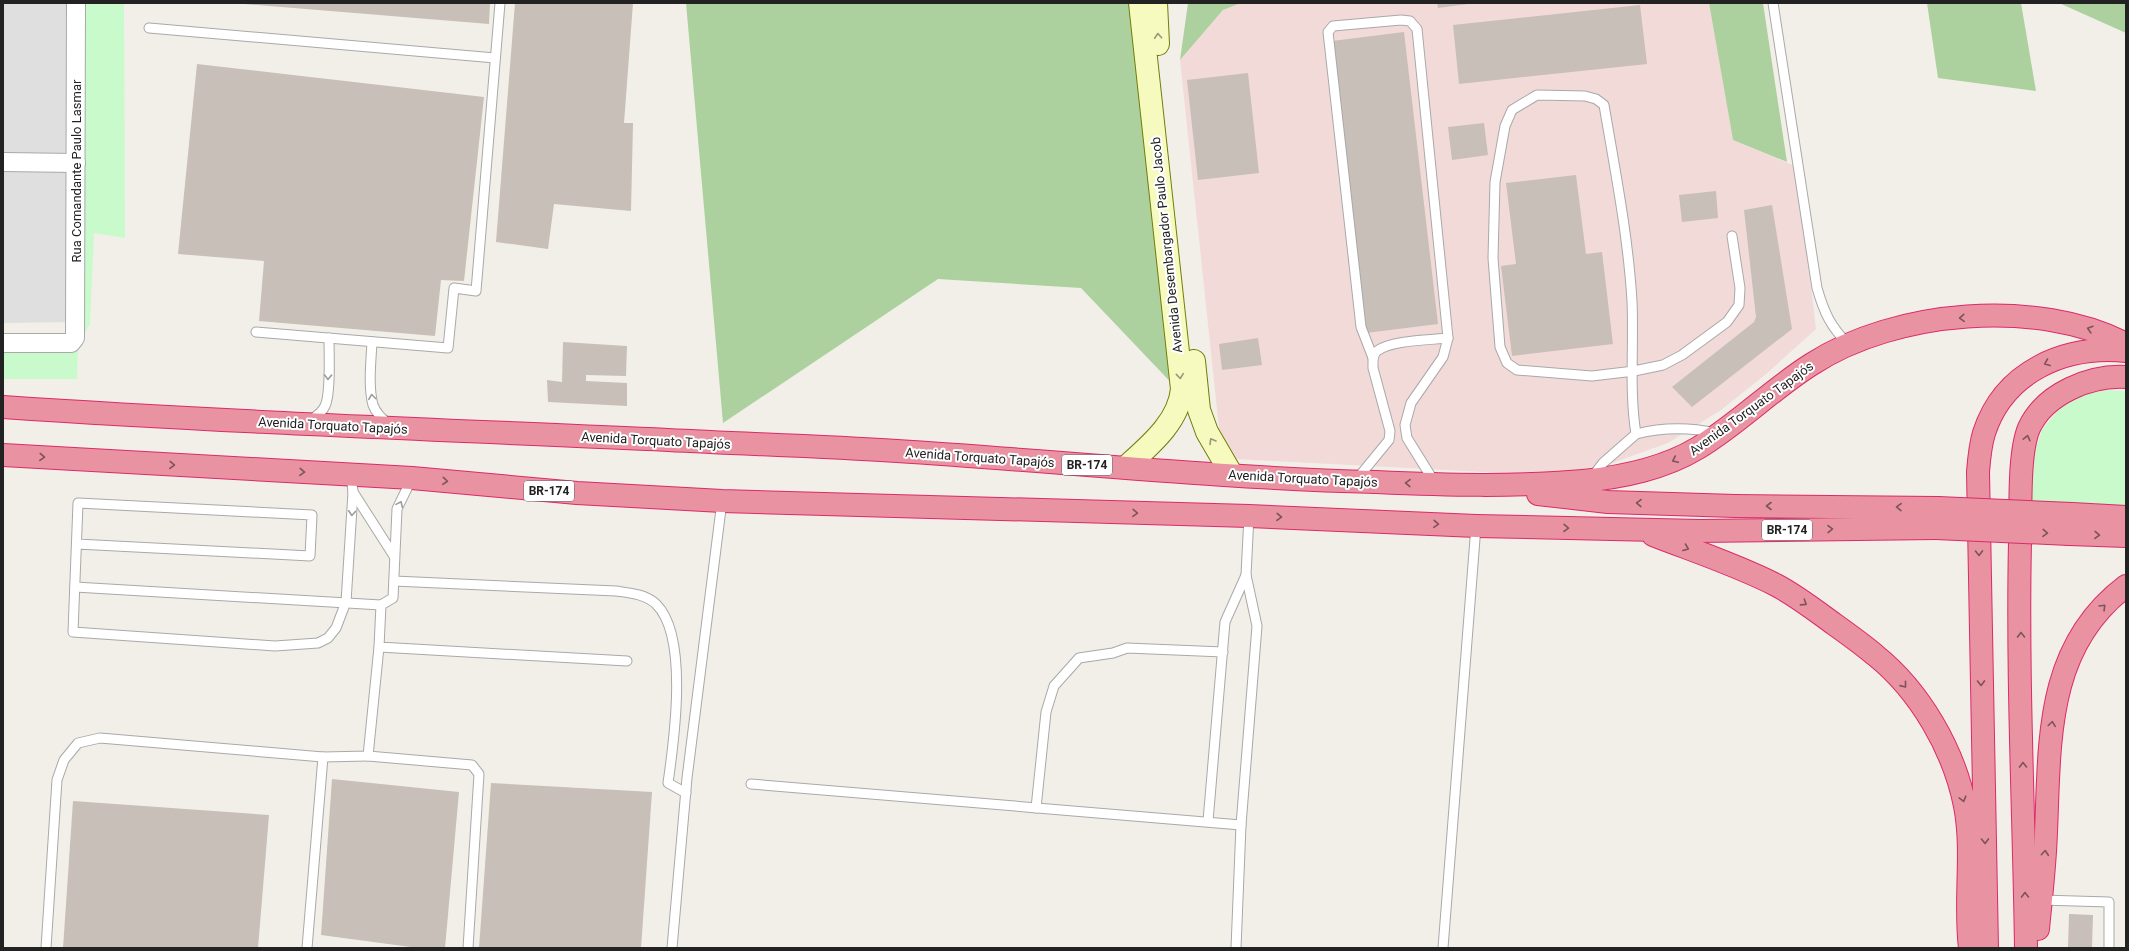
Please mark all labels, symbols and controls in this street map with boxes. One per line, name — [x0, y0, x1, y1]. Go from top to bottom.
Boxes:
one-way arrow — [1153, 33, 1162, 40]
street label: Rua Comandante Paulo Lasmar — [69, 79, 84, 262]
street label: Avenida Desembargador Paulo Jacob — [1148, 136, 1185, 354]
one-way arrow — [1959, 313, 1965, 322]
one-way arrow — [2087, 325, 2094, 334]
street label: Avenida Torquato Tapajós — [1686, 358, 1816, 458]
one-way arrow — [2044, 359, 2051, 367]
one-way arrow — [1176, 373, 1185, 379]
one-way arrow — [324, 374, 332, 380]
one-way arrow — [368, 394, 377, 400]
street label: Avenida Torquato Tapajós — [258, 414, 408, 437]
street label: Avenida Torquato Tapajós — [581, 429, 731, 452]
one-way arrow — [2022, 435, 2030, 442]
one-way arrow — [1210, 438, 1217, 445]
street label: Avenida Torquato Tapajós — [905, 445, 1055, 470]
one-way arrow — [39, 453, 45, 462]
road number: BR-174 — [1062, 455, 1112, 475]
one-way arrow — [1672, 455, 1679, 463]
one-way arrow — [169, 461, 175, 469]
street label: Avenida Torquato Tapajós — [1228, 467, 1378, 490]
one-way arrow — [299, 468, 305, 476]
one-way arrow — [442, 476, 448, 485]
one-way arrow — [1405, 479, 1411, 488]
road number: BR-174 — [524, 481, 574, 501]
one-way arrow — [1636, 499, 1642, 507]
one-way arrow — [395, 500, 403, 508]
one-way arrow — [1766, 502, 1772, 510]
one-way arrow — [1896, 503, 1902, 511]
one-way arrow — [1132, 509, 1138, 517]
one-way arrow — [347, 510, 356, 516]
one-way arrow — [1276, 513, 1282, 522]
one-way arrow — [1433, 520, 1439, 529]
road number: BR-174 — [1762, 520, 1812, 540]
one-way arrow — [1563, 524, 1569, 532]
one-way arrow — [1827, 525, 1833, 533]
one-way arrow — [2042, 528, 2048, 537]
one-way arrow — [2094, 531, 2100, 539]
one-way arrow — [1683, 544, 1690, 552]
one-way arrow — [1975, 550, 1983, 556]
one-way arrow — [1800, 598, 1807, 606]
one-way arrow — [2098, 604, 2106, 612]
one-way arrow — [2016, 632, 2025, 638]
one-way arrow — [1899, 680, 1906, 687]
one-way arrow — [1977, 680, 1985, 686]
one-way arrow — [2047, 721, 2056, 727]
one-way arrow — [2019, 762, 2027, 768]
one-way arrow — [1958, 796, 1967, 803]
one-way arrow — [1981, 838, 1989, 844]
one-way arrow — [2040, 850, 2049, 856]
one-way arrow — [2021, 892, 2029, 898]

